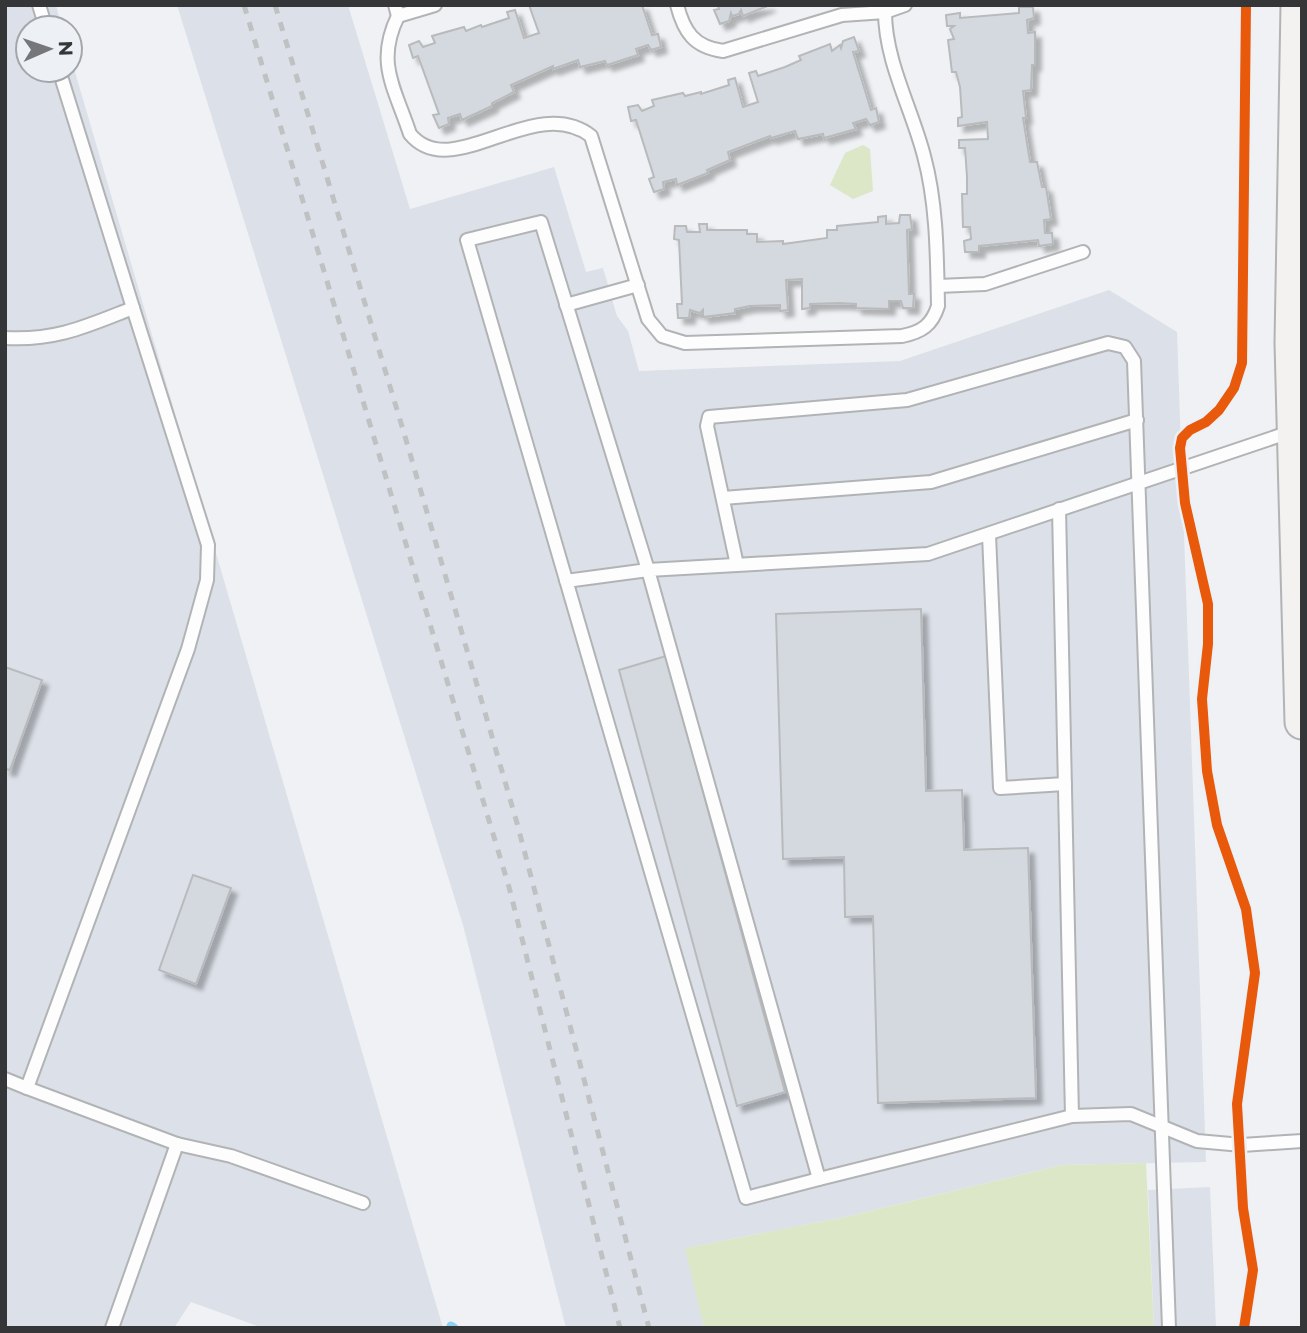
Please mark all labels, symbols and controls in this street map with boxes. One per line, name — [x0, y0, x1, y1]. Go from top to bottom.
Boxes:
north arrow — [14, 14, 84, 84]
text: N — [54, 40, 77, 57]

